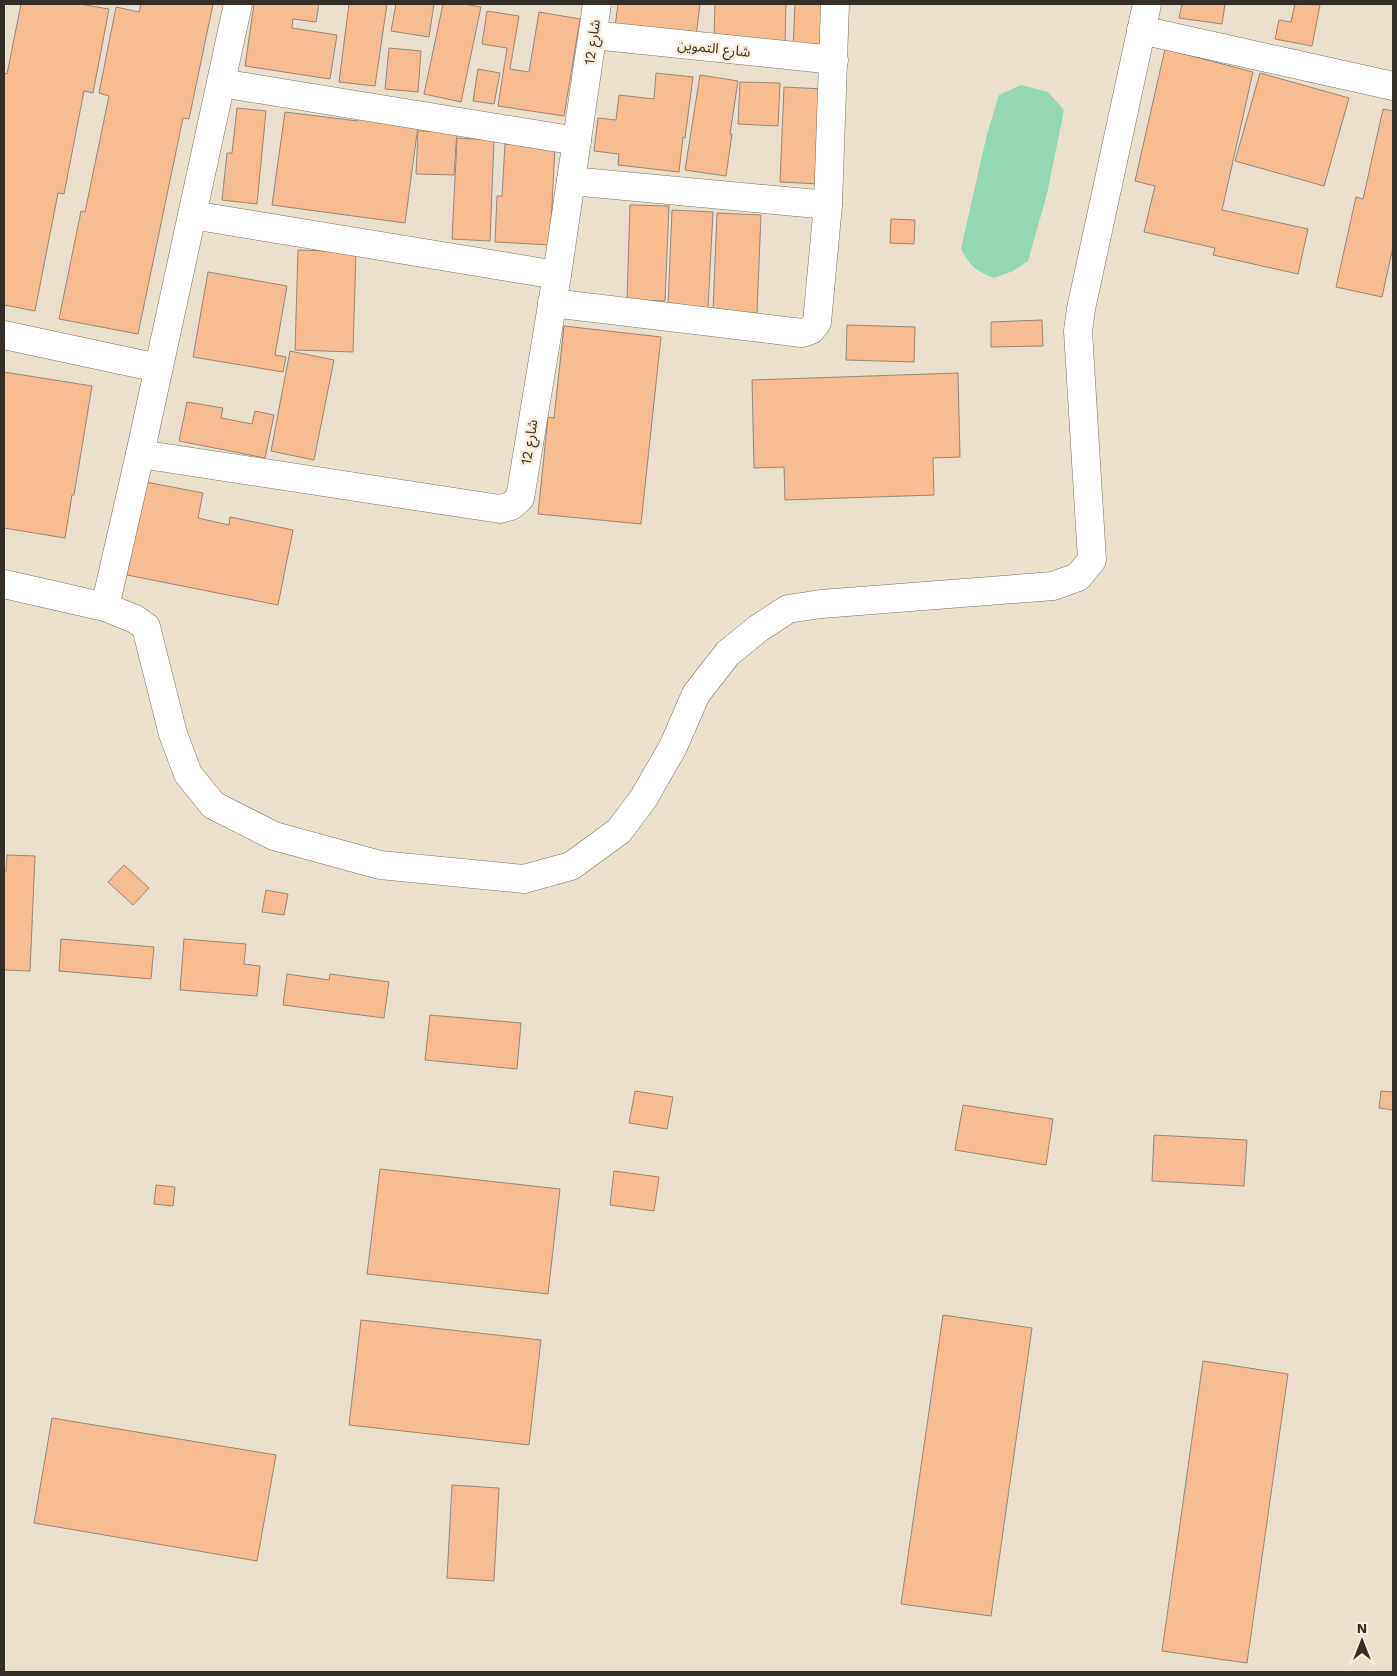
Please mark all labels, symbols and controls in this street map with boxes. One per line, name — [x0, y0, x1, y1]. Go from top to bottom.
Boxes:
street label: شارع 12 — [581, 18, 606, 66]
street label: شارع التموين — [676, 36, 751, 63]
street label: شارع 12 — [518, 418, 543, 466]
north arrow — [1337, 1616, 1387, 1666]
text: N — [1357, 1620, 1367, 1636]

